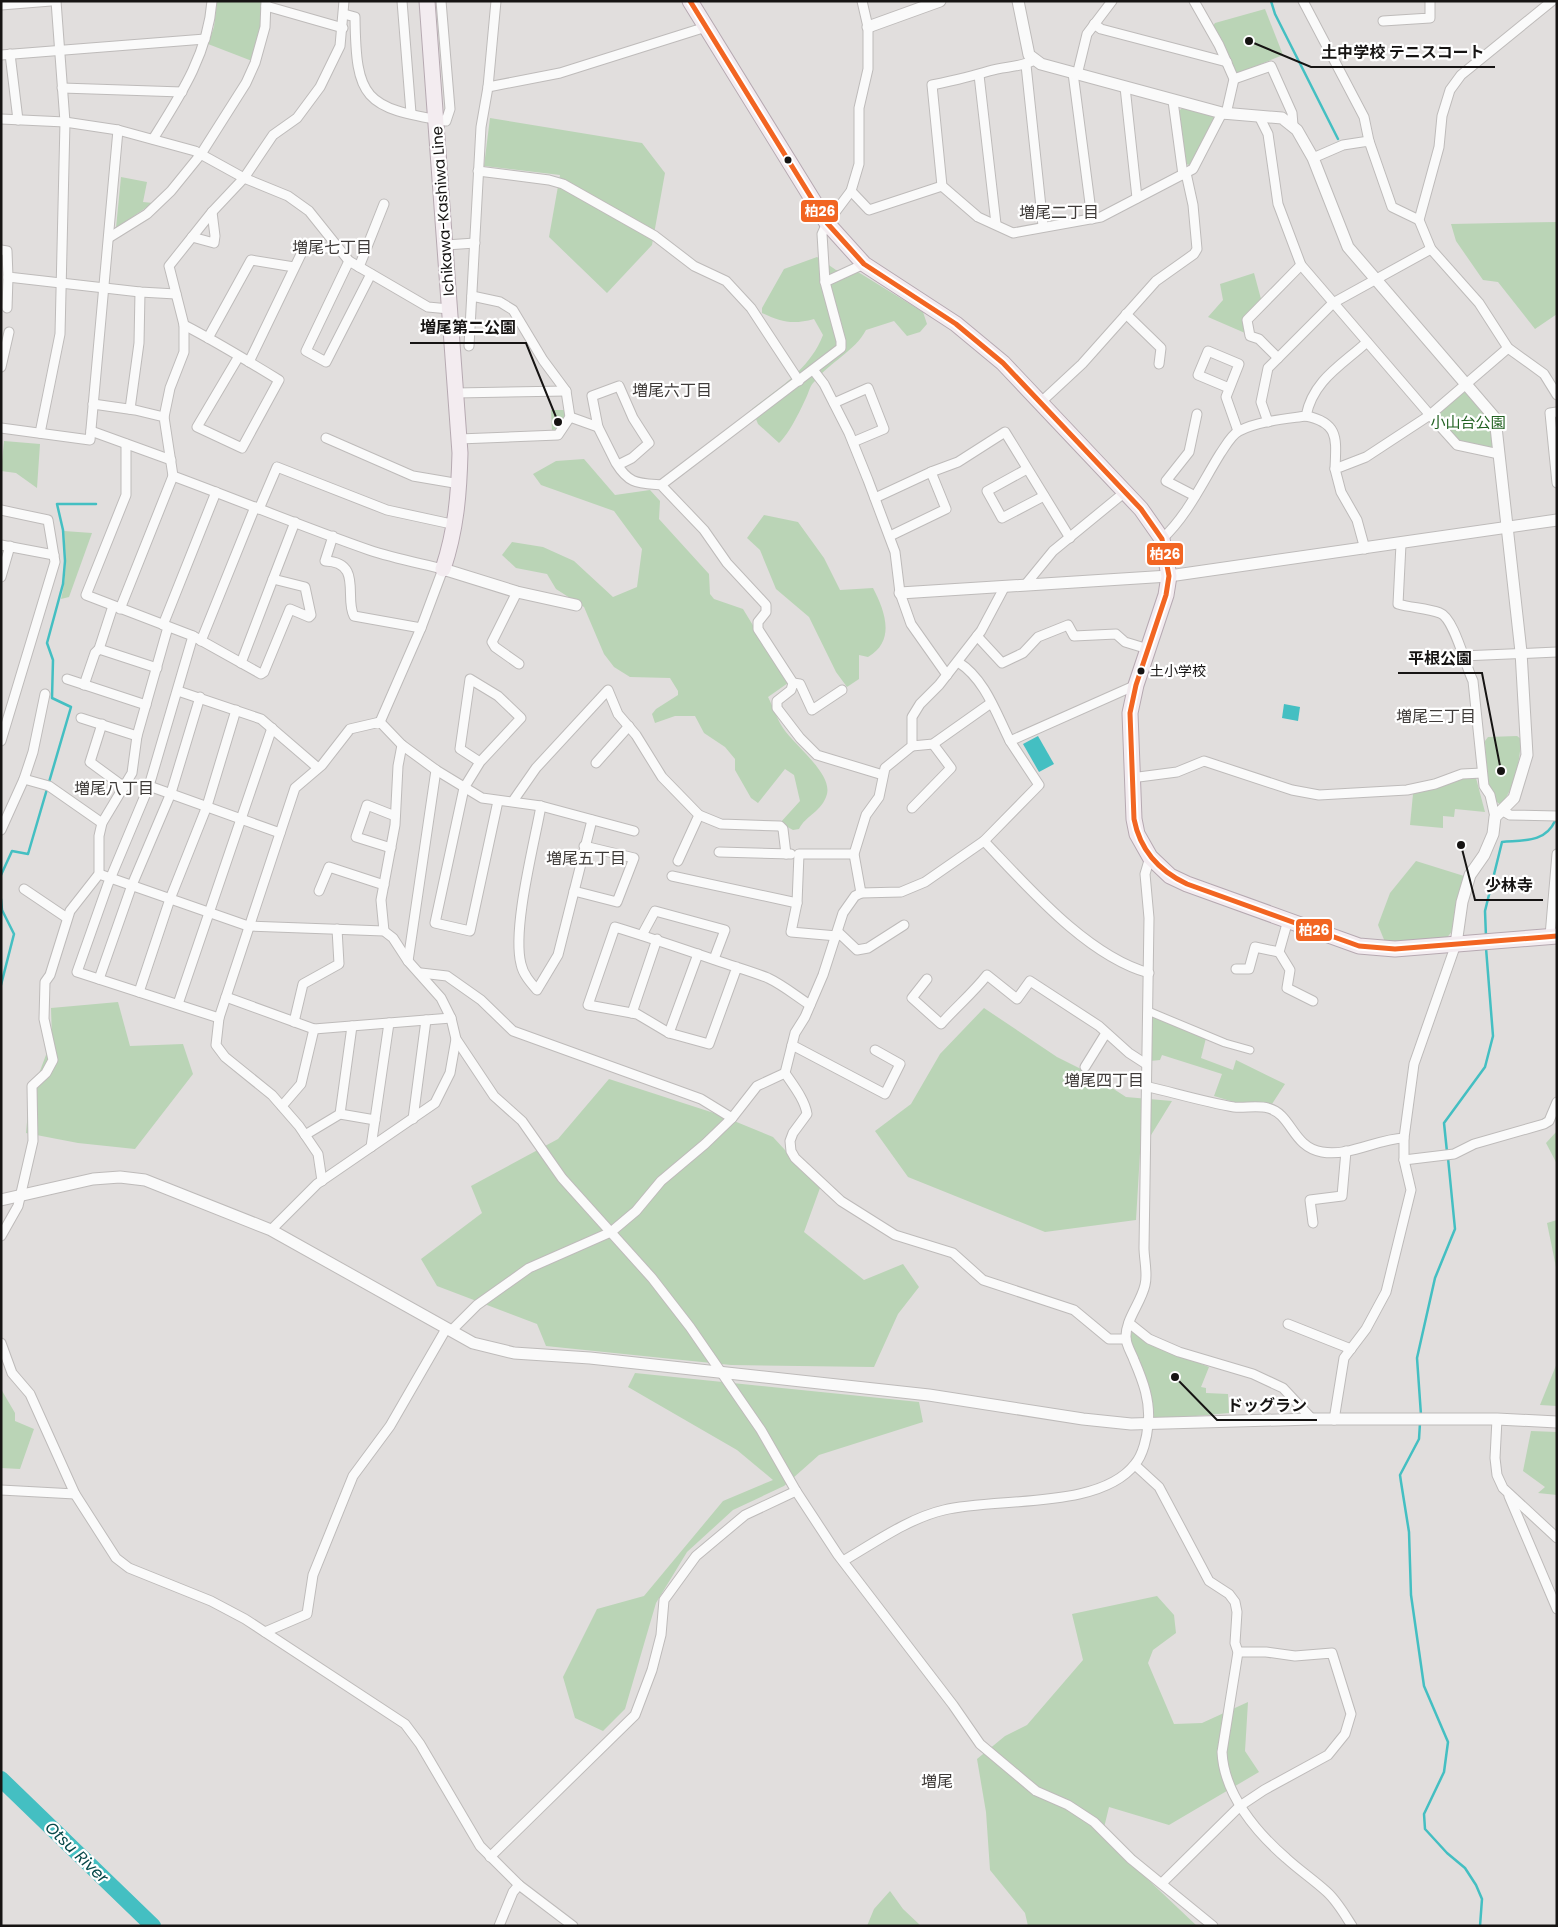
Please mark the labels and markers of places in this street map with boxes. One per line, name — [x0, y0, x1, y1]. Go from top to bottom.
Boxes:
callout: 土中学校 テニスコート — [1311, 36, 1495, 67]
unlabelled marker — [783, 155, 793, 165]
callout: 増尾第二公園 — [410, 312, 526, 343]
callout: 平根公園 — [1398, 642, 1482, 673]
place label: 土小学校 — [1150, 661, 1206, 681]
marker: 土小学校 — [1136, 666, 1146, 676]
callout: 少林寺 — [1475, 869, 1543, 900]
callout: ドッグラン — [1217, 1389, 1317, 1420]

